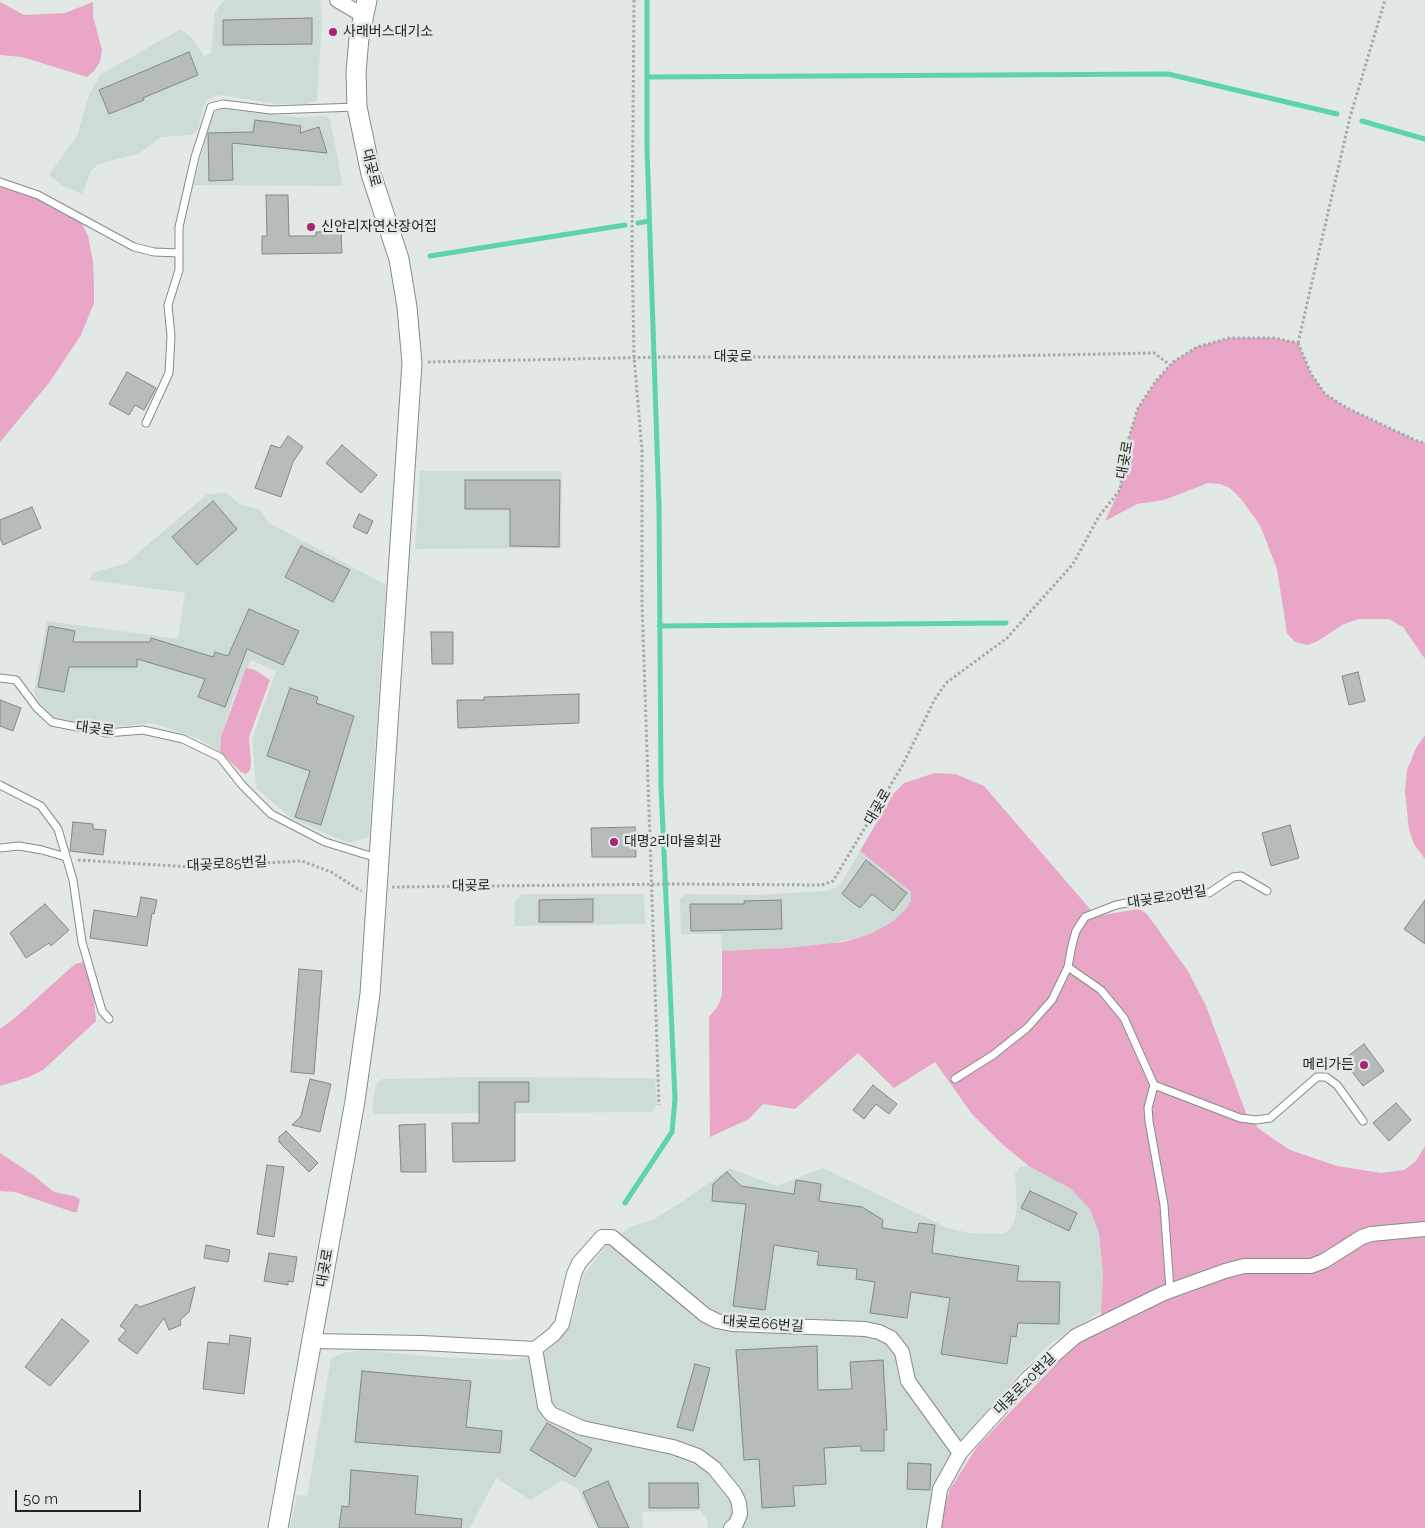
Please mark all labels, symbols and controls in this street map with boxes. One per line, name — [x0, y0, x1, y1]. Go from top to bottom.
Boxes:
place label: 사래버스대기소 — [343, 24, 433, 40]
marker: 사래버스대기소 — [327, 26, 339, 38]
street label: 대곶로 — [358, 147, 384, 189]
place label: 신안리자연산장어집 — [321, 219, 437, 235]
marker: 신안리자연산장어집 — [305, 221, 317, 233]
street label: 대곶로 — [714, 349, 752, 365]
street label: 대곶로 — [1113, 440, 1137, 480]
street label: 대곶로 — [75, 718, 115, 740]
street label: 대곶로 — [861, 786, 895, 828]
place label: 대명2리마을회관 — [624, 834, 721, 850]
marker: 대명2리마을회관 — [608, 836, 620, 848]
street label: 대곶로85번길 — [186, 854, 268, 874]
street label: 대곶로 — [452, 877, 490, 895]
street label: 대곶로20번길 — [1126, 882, 1208, 912]
place label: 메리가든 — [1302, 1057, 1354, 1073]
marker: 메리가든 — [1358, 1059, 1370, 1071]
street label: 대곶로 — [313, 1248, 337, 1288]
street label: 대곶로66번길 — [722, 1313, 804, 1335]
street label: 대곶로20번길 — [991, 1350, 1059, 1418]
scale bar — [18, 1480, 144, 1512]
text: 50 m — [23, 1490, 58, 1508]

